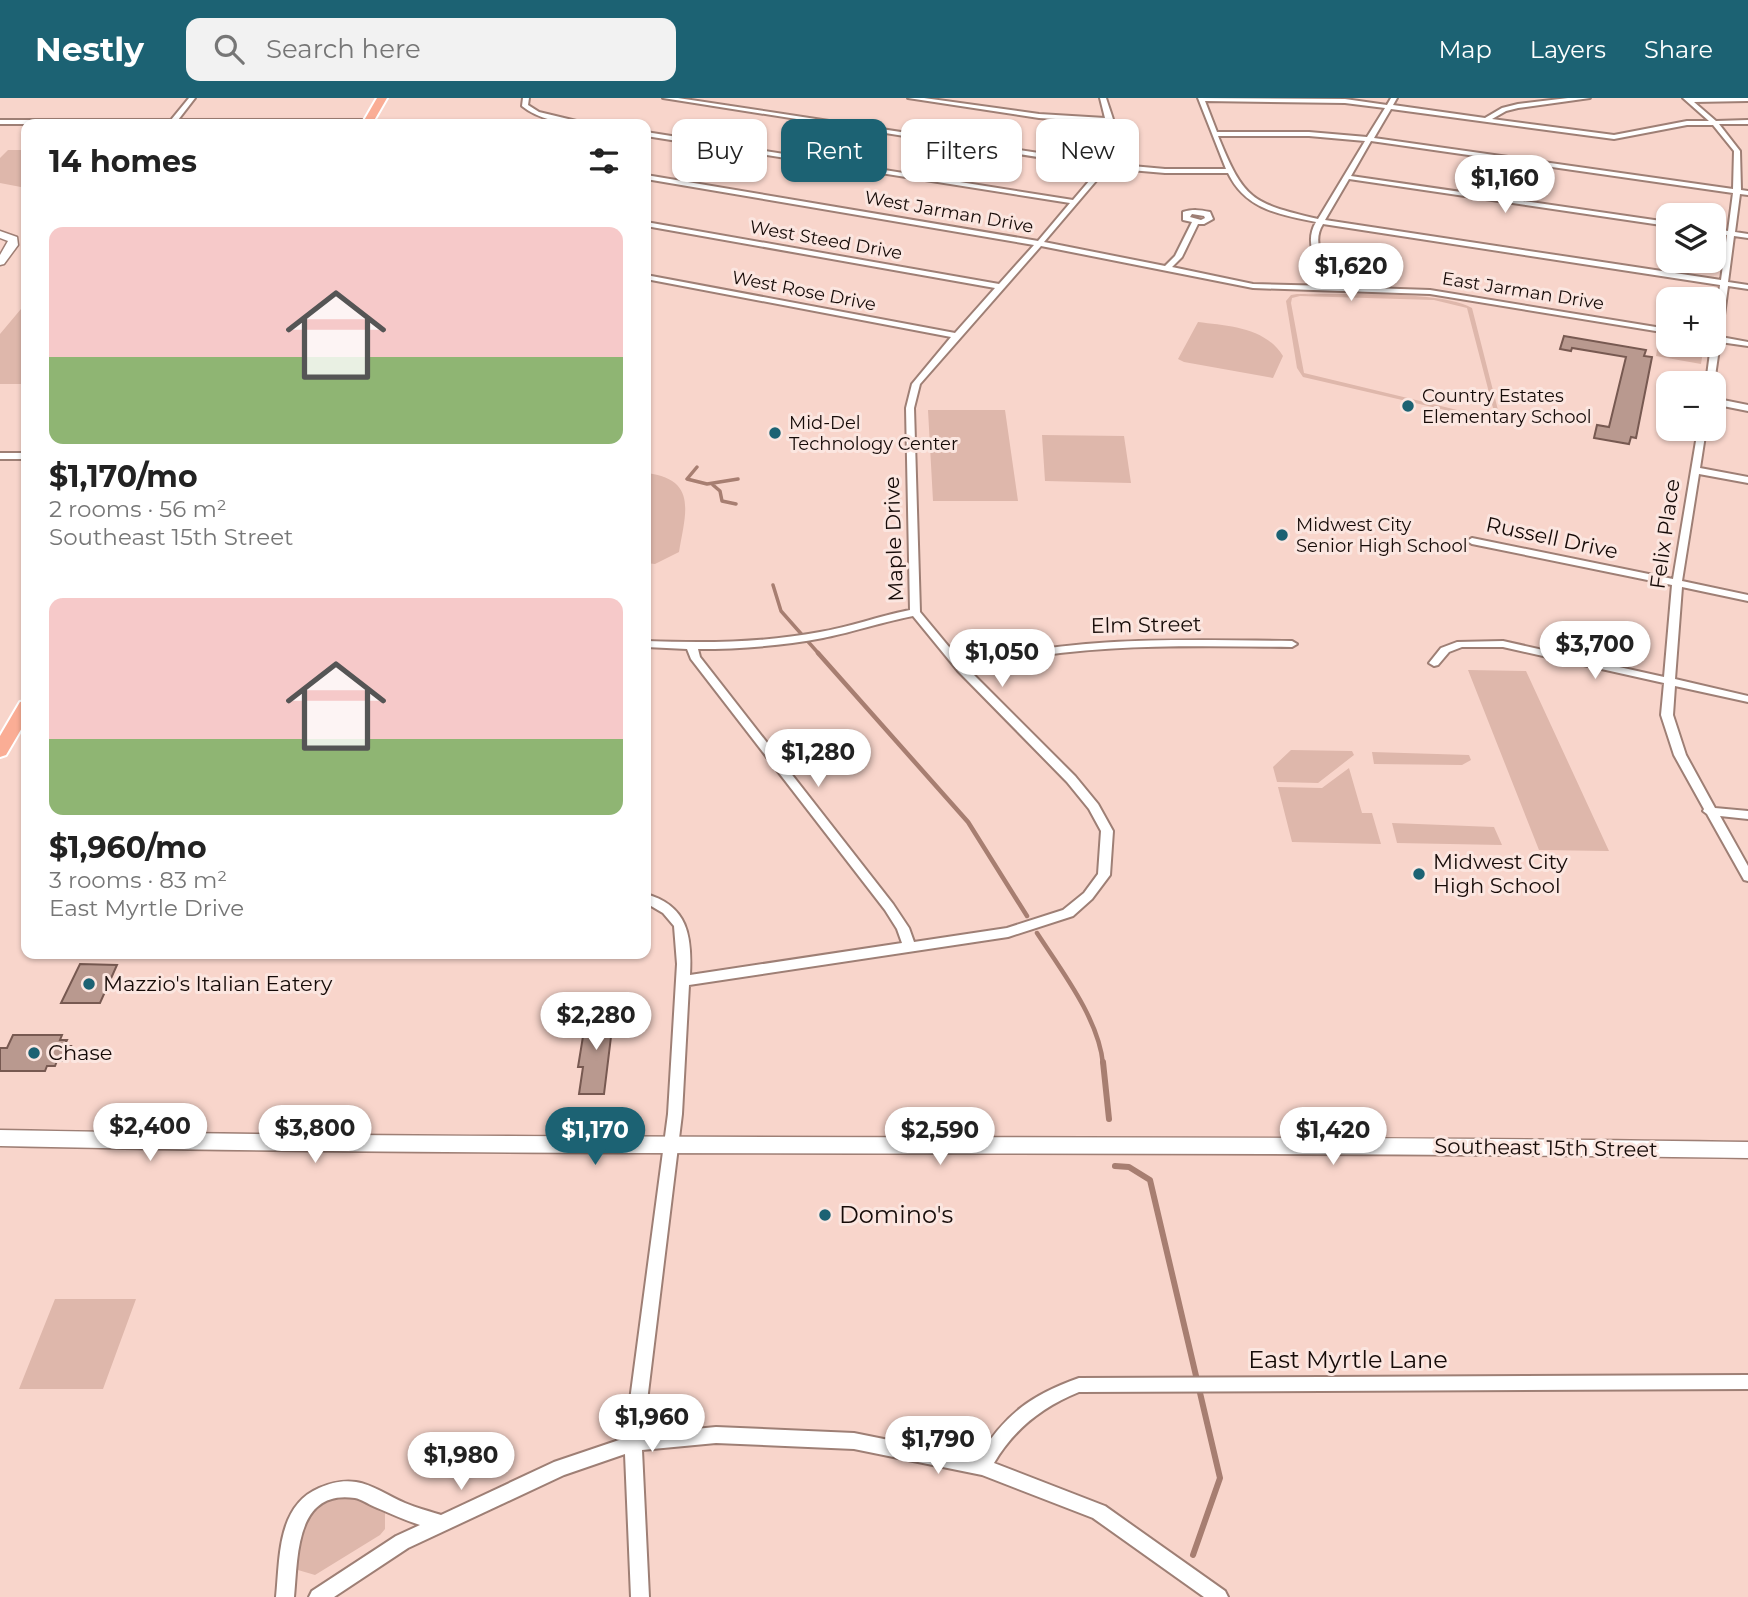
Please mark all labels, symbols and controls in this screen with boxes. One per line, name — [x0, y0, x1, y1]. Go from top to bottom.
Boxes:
search box — [186, 18, 676, 81]
text: Nestly — [35, 29, 144, 69]
icon: search — [210, 30, 248, 68]
text: Search here — [266, 33, 421, 65]
text: Map — [1438, 35, 1492, 64]
text: Layers — [1530, 35, 1606, 64]
text: Share — [1644, 35, 1713, 64]
chip: Buy — [672, 119, 767, 182]
chip: Rent — [781, 119, 887, 182]
chip: Filters — [901, 119, 1022, 182]
chip: New — [1036, 119, 1139, 182]
icon: filters — [585, 142, 623, 180]
text: 14 homes — [49, 143, 197, 180]
pin: $1,160 — [1448, 156, 1562, 215]
text: $1,160 — [1471, 164, 1539, 192]
street label: West Jarman Drive — [863, 186, 1035, 238]
map controls — [1656, 203, 1726, 441]
button: layers — [1656, 203, 1726, 273]
street label: West Steed Drive — [748, 216, 904, 264]
pin: $1,620 — [1294, 244, 1408, 303]
text: $1,620 — [1314, 252, 1388, 280]
street label: West Rose Drive — [730, 266, 878, 316]
street label: East Jarman Drive — [1440, 267, 1606, 315]
icon: home — [273, 272, 399, 398]
button: + — [1656, 287, 1726, 357]
button: − — [1656, 371, 1726, 441]
place label: Country Estates Elementary School — [1422, 385, 1592, 428]
marker: Country Estates Elementary School — [1400, 398, 1416, 414]
place label: Mid-Del Technology Center — [789, 412, 958, 455]
marker: Mid-Del Technology Center — [767, 425, 783, 441]
text: $1,170/mo — [49, 458, 198, 495]
street label: Maple Drive — [879, 476, 908, 602]
street label: Felix Place — [1644, 477, 1685, 591]
text: 2 rooms · 56 m² — [49, 495, 227, 523]
street label: Russell Drive — [1484, 511, 1620, 564]
place label: Midwest City Senior High School — [1296, 514, 1468, 557]
text: Southeast 15th Street — [49, 523, 293, 551]
marker: Midwest City Senior High School — [1274, 527, 1290, 543]
street label: Elm Street — [1090, 611, 1202, 638]
pin: $3,700 — [1538, 622, 1652, 681]
pin: $1,050 — [945, 630, 1059, 689]
text: $3,700 — [1556, 630, 1634, 658]
text: $1,050 — [965, 638, 1039, 666]
icon: home — [273, 643, 399, 769]
pin: $1,280 — [761, 730, 875, 789]
text: $1,280 — [781, 738, 855, 766]
text: $1,960/mo — [49, 829, 207, 866]
place label: Midwest City High School — [1433, 849, 1568, 898]
text: 3 rooms · 83 m² — [49, 866, 227, 894]
marker: Midwest City High School — [1411, 866, 1427, 882]
text: East Myrtle Drive — [49, 894, 244, 922]
place label: Mazzio's Italian Eatery — [103, 971, 333, 996]
marker: Mazzio's Italian Eatery — [81, 976, 97, 992]
pin: $2,280 — [539, 992, 653, 1052]
text: $2,280 — [556, 1001, 636, 1029]
place label: Chase — [48, 1040, 112, 1065]
marker: Chase — [26, 1045, 42, 1061]
pin: $2,400 — [93, 1104, 207, 1163]
pin: $3,800 — [258, 1105, 372, 1165]
pin: $1,170 — [538, 1108, 652, 1167]
pin: $2,590 — [883, 1108, 997, 1167]
pin: $1,420 — [1276, 1108, 1390, 1167]
text: $2,400 — [109, 1112, 191, 1140]
text: $3,800 — [275, 1114, 355, 1142]
text: $1,170 — [561, 1116, 629, 1144]
text: $2,590 — [901, 1116, 979, 1144]
text: $1,420 — [1296, 1116, 1370, 1144]
street label: Southeast 15th Street — [1434, 1133, 1658, 1162]
place label: Domino's — [839, 1200, 953, 1229]
marker: Domino's — [817, 1207, 833, 1223]
street label: East Myrtle Lane — [1248, 1345, 1448, 1374]
pin: $1,960 — [595, 1394, 709, 1454]
text: $1,960 — [615, 1403, 689, 1431]
pin: $1,790 — [881, 1416, 995, 1476]
text: $1,790 — [901, 1425, 975, 1453]
pin: $1,980 — [404, 1432, 518, 1492]
text: $1,980 — [424, 1441, 498, 1469]

